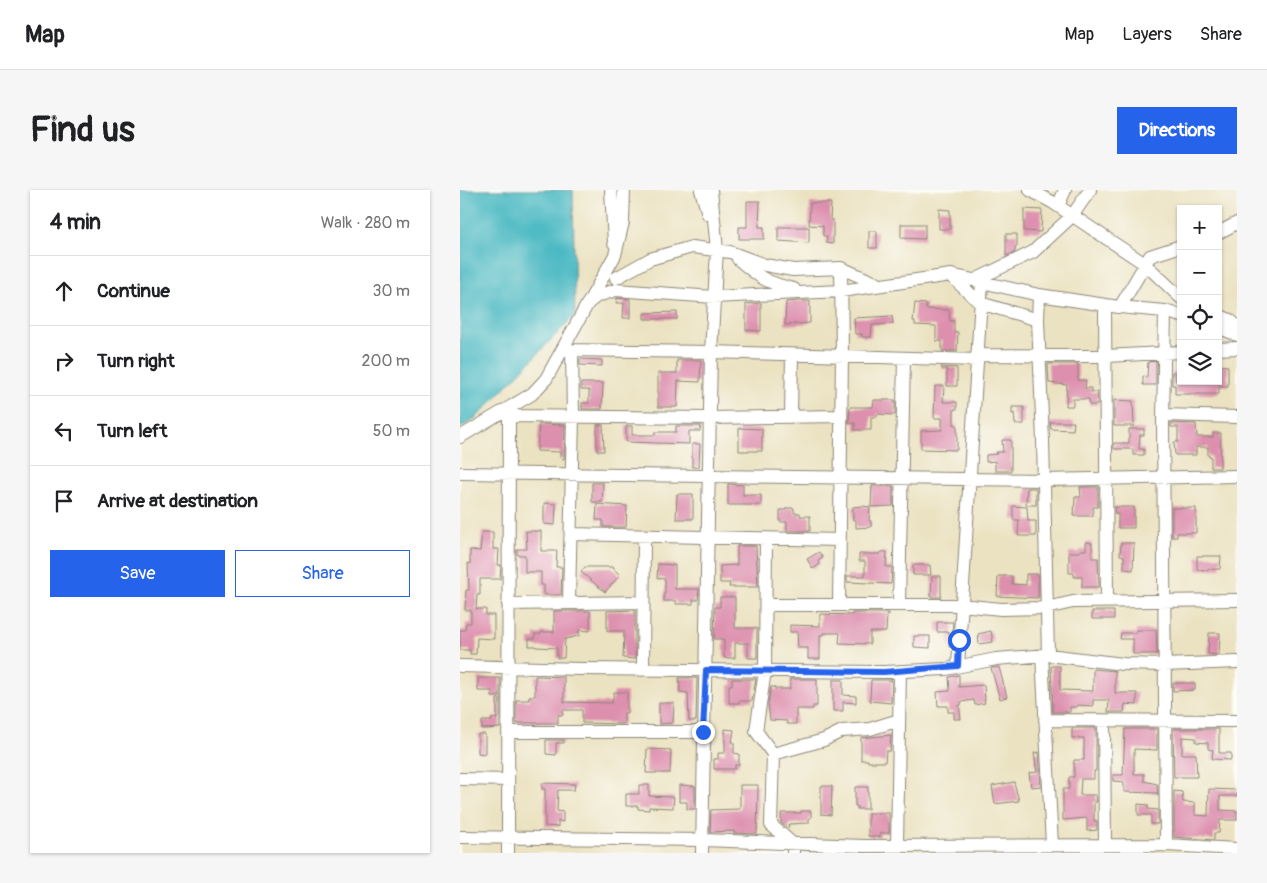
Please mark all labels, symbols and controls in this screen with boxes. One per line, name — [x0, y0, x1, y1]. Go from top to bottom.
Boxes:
text: Map — [25, 20, 65, 49]
text: Map — [1065, 23, 1094, 46]
text: Layers — [1122, 23, 1172, 46]
text: Share — [1200, 23, 1242, 46]
button: Directions — [1117, 107, 1237, 154]
text: Find us — [30, 108, 135, 152]
map controls — [1177, 205, 1222, 385]
button: + — [1177, 205, 1222, 250]
text: 4 min — [50, 209, 101, 236]
text: Walk · 280 m — [321, 213, 410, 233]
button: − — [1177, 250, 1222, 295]
icon: ahead — [50, 277, 78, 305]
text: Continue — [97, 279, 170, 303]
text: 30 m — [372, 281, 410, 301]
button: locate — [1177, 295, 1222, 340]
button: layers — [1177, 340, 1222, 385]
icon: right — [50, 347, 78, 375]
text: Turn right — [97, 349, 175, 373]
text: 200 m — [362, 351, 410, 371]
icon: left — [50, 417, 78, 445]
text: Turn left — [97, 419, 167, 443]
text: 50 m — [373, 421, 410, 441]
icon: arrive — [50, 487, 78, 515]
text: Arrive at destination — [97, 489, 258, 513]
button: Save — [50, 550, 225, 597]
button: Share — [235, 550, 410, 597]
route start — [948, 629, 971, 652]
route end — [692, 721, 715, 744]

